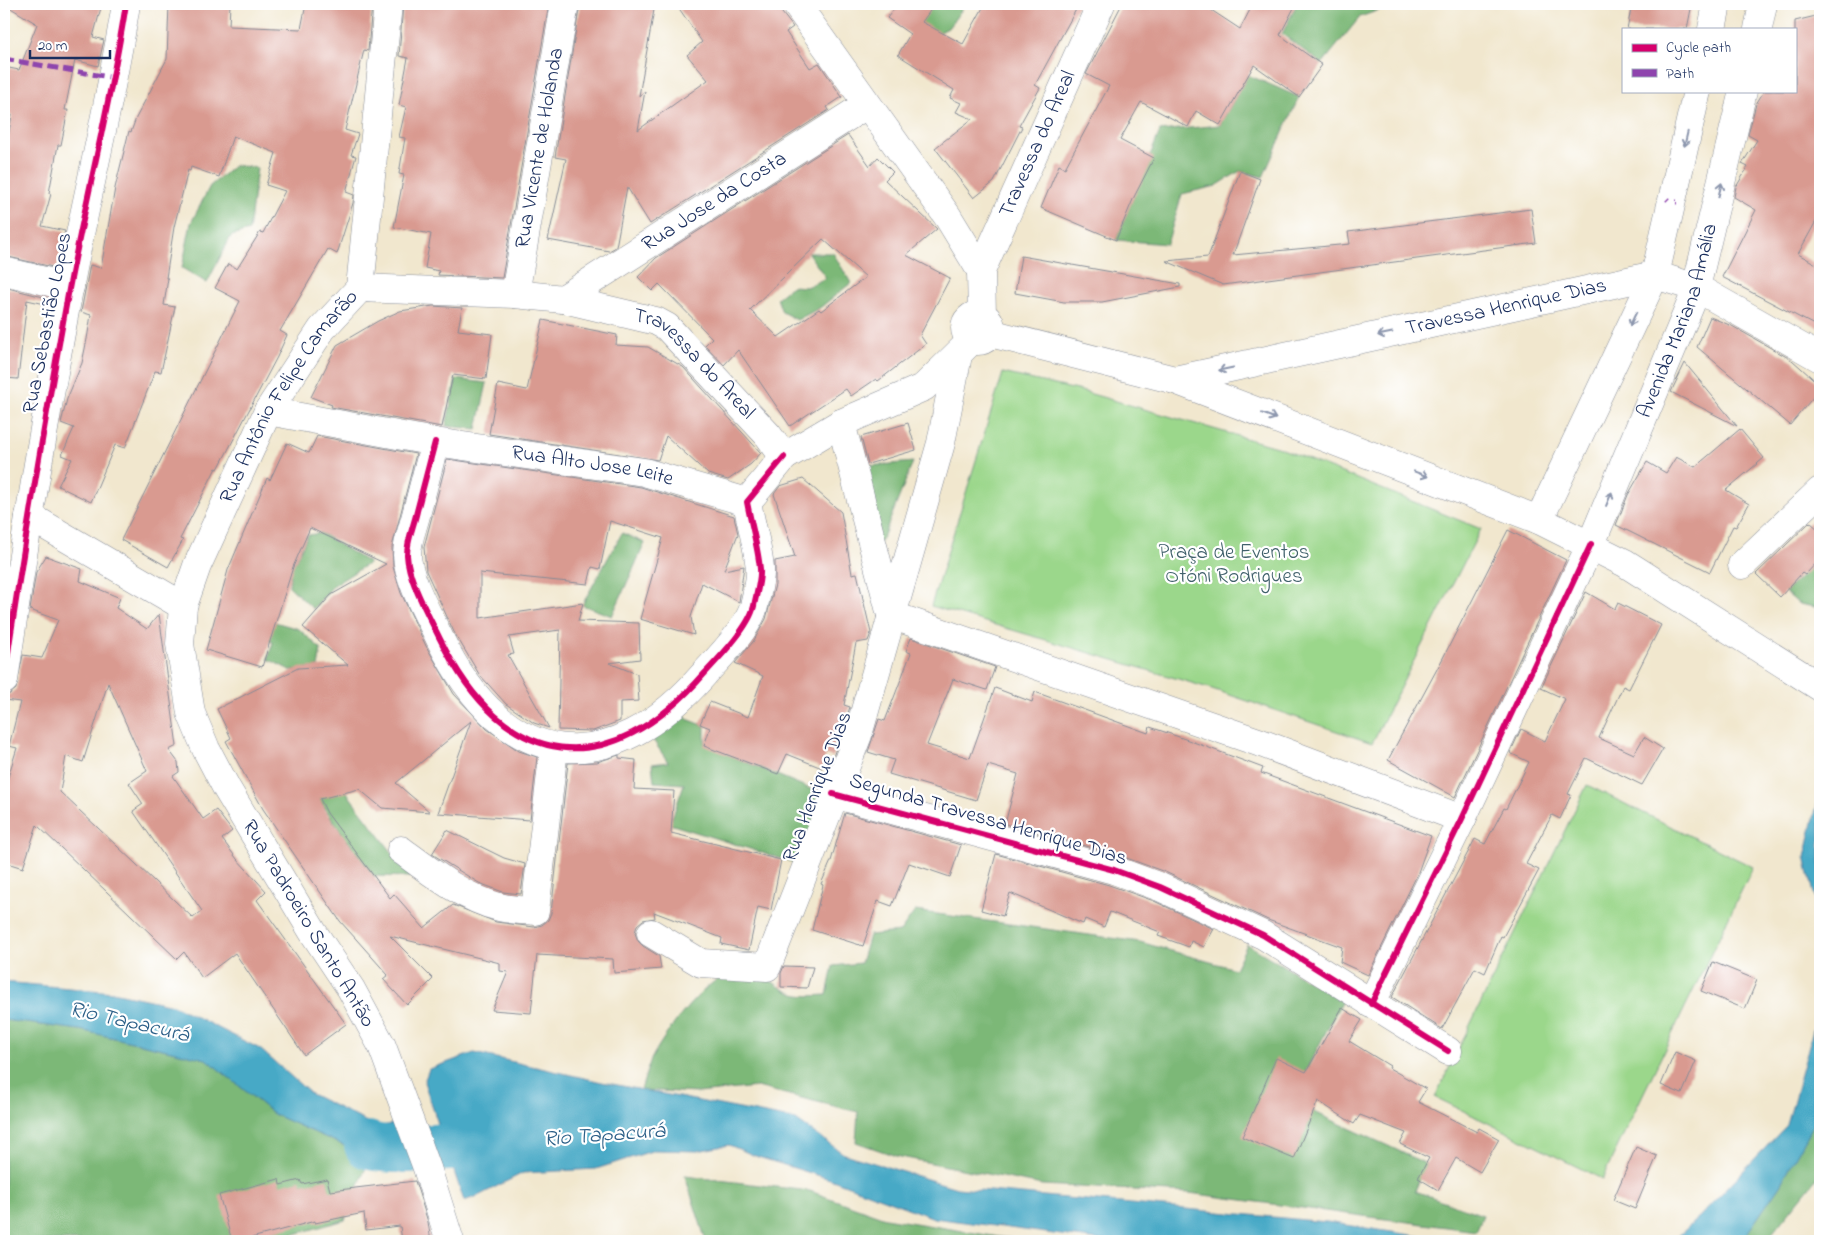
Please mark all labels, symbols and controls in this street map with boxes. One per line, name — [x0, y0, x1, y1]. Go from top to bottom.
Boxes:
scale bar — [30, 28, 110, 60]
legend — [1622, 28, 1796, 92]
text: 20 m — [38, 35, 68, 57]
text: Cycle path — [1666, 37, 1731, 60]
street label: Rua Vicente de Holanda — [508, 46, 572, 251]
text: Path — [1666, 63, 1694, 85]
street label: Travessa do Areal — [992, 66, 1084, 222]
one-way arrow — [1681, 130, 1690, 146]
street label: Rua Jose da Costa — [636, 144, 793, 260]
one-way arrow — [1716, 182, 1725, 198]
street label: Avenida Mariana Amália — [1630, 221, 1726, 423]
street label: Rua Sebastião Lopes — [16, 230, 80, 416]
street label: Travessa Henrique Dias — [1403, 271, 1609, 344]
street label: Rua Antônio Felipe Camarão — [213, 283, 366, 508]
street label: Travessa do Areal — [630, 301, 762, 427]
one-way arrow — [1628, 311, 1637, 326]
one-way arrow — [1377, 330, 1393, 339]
one-way arrow — [1218, 365, 1234, 374]
one-way arrow — [1261, 412, 1276, 421]
street label: Rua Alto Jose Leite — [509, 438, 678, 495]
one-way arrow — [1413, 470, 1428, 479]
one-way arrow — [1605, 492, 1615, 507]
park label: Praça de Eventos Otóni Rodrigues — [1158, 538, 1310, 594]
street label: Rua Henrique Dias — [776, 707, 860, 867]
street label: Segunda Travessa Henrique Dias — [845, 766, 1130, 876]
street label: Rua Padroeiro Santo Antão — [234, 814, 382, 1034]
water label: Rio Tapacurá — [66, 994, 194, 1053]
water label: Rio Tapacurá — [542, 1116, 668, 1156]

